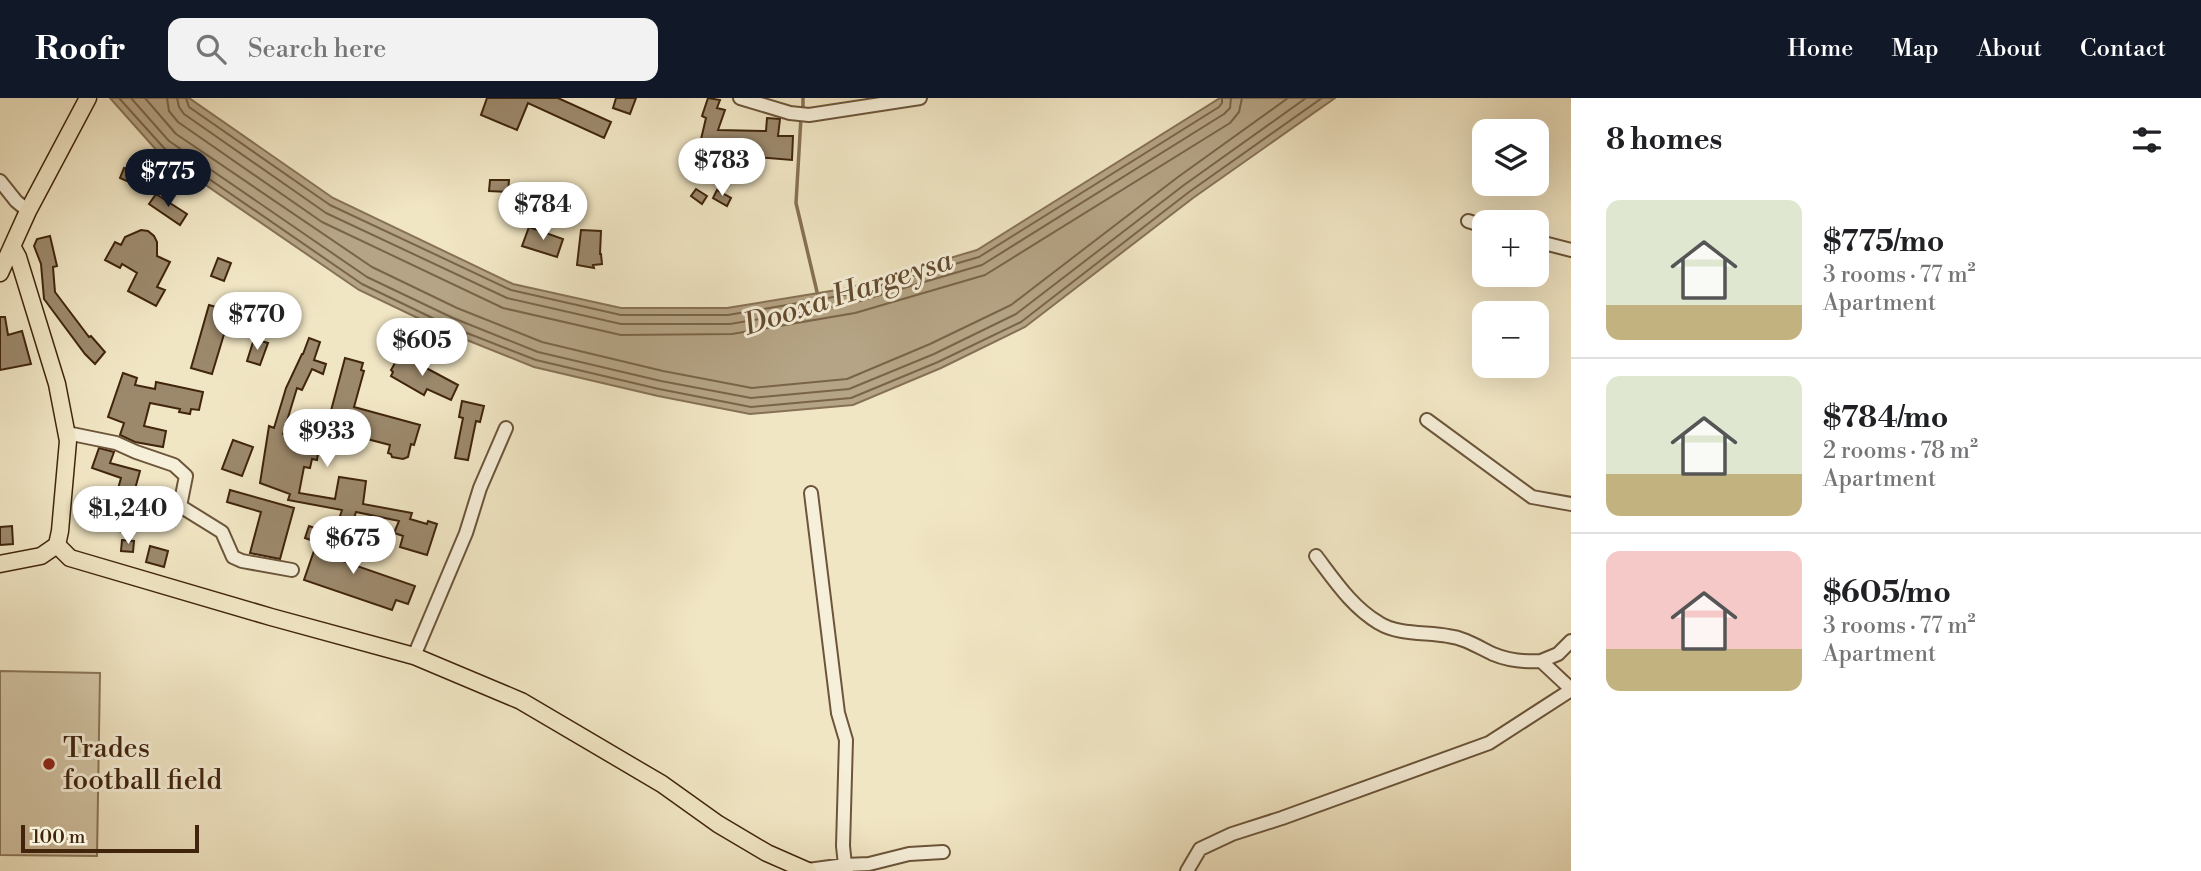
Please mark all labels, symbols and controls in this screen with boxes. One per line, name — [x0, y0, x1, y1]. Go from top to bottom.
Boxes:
search box — [168, 18, 658, 81]
text: Roofr — [35, 29, 126, 70]
icon: search — [192, 30, 230, 68]
text: Search here — [248, 33, 386, 65]
text: Home — [1788, 34, 1853, 64]
text: Map — [1891, 34, 1939, 64]
text: About — [1977, 34, 2042, 64]
text: Contact — [2080, 34, 2166, 64]
map controls — [1472, 119, 1549, 378]
button: layers — [1472, 119, 1549, 196]
text: 8 homes — [1606, 121, 1722, 159]
icon: filters — [2128, 121, 2166, 159]
pin: $783 — [681, 139, 763, 198]
text: $783 — [694, 147, 750, 175]
pin: $775 — [127, 150, 209, 209]
text: $775 — [141, 158, 195, 186]
pin: $784 — [502, 183, 584, 242]
text: $784 — [514, 191, 572, 219]
button: + — [1472, 210, 1549, 287]
text: $775/mo — [1823, 223, 1944, 261]
icon: home — [1662, 228, 1746, 312]
water label: Dooxa Hargeysa — [738, 241, 958, 345]
text: 3 rooms · 77 m² — [1823, 261, 1976, 289]
text: Apartment — [1823, 289, 1936, 317]
pin: $770 — [216, 292, 298, 352]
text: $770 — [229, 301, 285, 329]
button: − — [1472, 301, 1549, 378]
pin: $605 — [381, 318, 463, 378]
text: $605 — [392, 327, 452, 355]
text: $784/mo — [1823, 399, 1948, 437]
icon: home — [1662, 404, 1746, 488]
pin: $933 — [286, 410, 368, 469]
text: $933 — [299, 418, 355, 446]
text: 2 rooms · 78 m² — [1823, 437, 1978, 465]
text: Apartment — [1823, 465, 1936, 493]
pin: $1,240 — [71, 486, 185, 546]
text: $1,240 — [89, 495, 167, 523]
pin: $675 — [312, 517, 394, 576]
text: $675 — [326, 525, 380, 553]
text: $605/mo — [1823, 574, 1951, 612]
icon: home — [1662, 579, 1746, 663]
text: 3 rooms · 77 m² — [1823, 612, 1976, 640]
text: Apartment — [1823, 640, 1936, 668]
place label: Trades football field — [63, 731, 222, 798]
marker: Trades football field — [41, 756, 57, 772]
scale bar — [21, 822, 200, 854]
text: 100 m — [32, 825, 85, 849]

